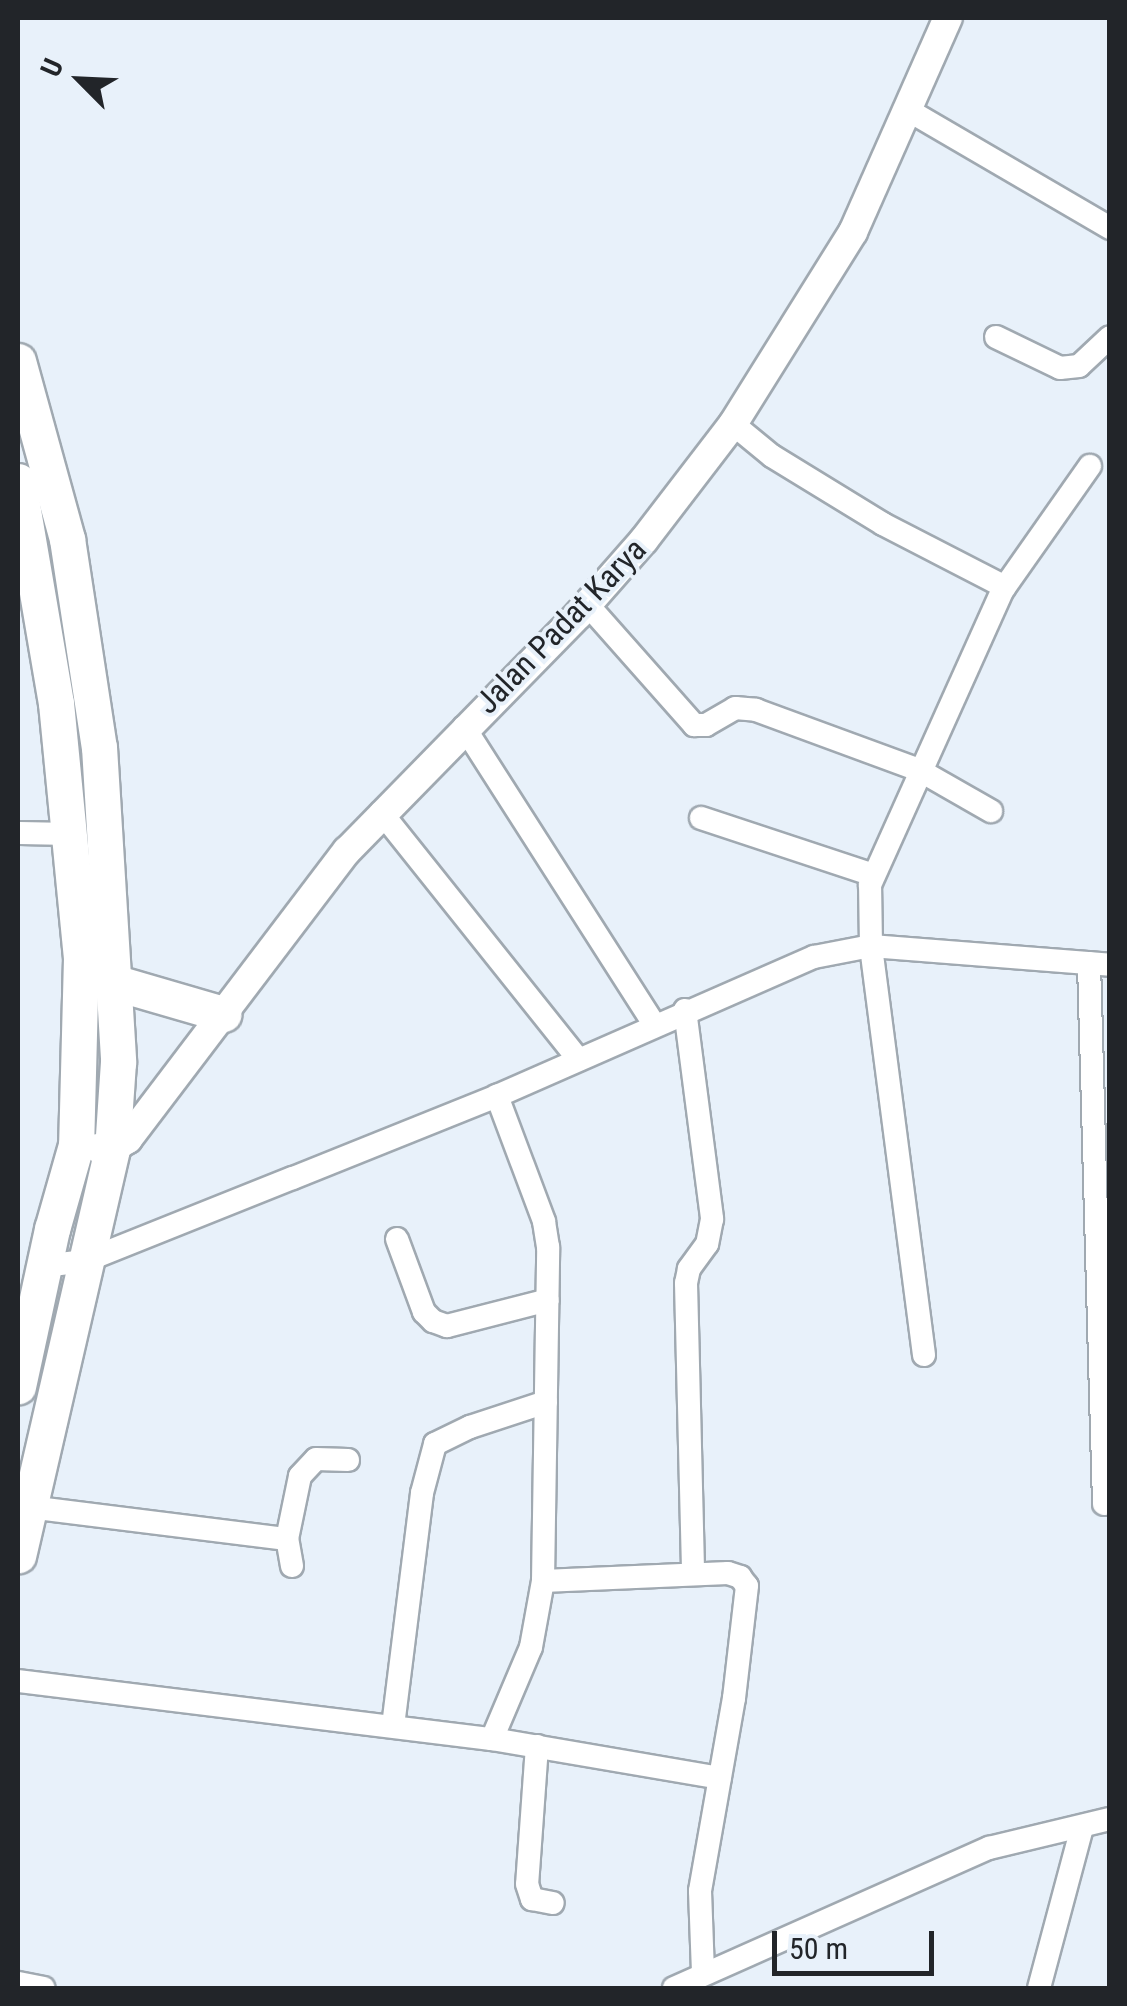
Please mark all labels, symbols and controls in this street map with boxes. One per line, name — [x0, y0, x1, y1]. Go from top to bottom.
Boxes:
north arrow — [30, 30, 130, 130]
text: U — [34, 54, 70, 82]
street label: Jalan Padat Karya — [468, 530, 654, 722]
scale bar — [777, 1911, 940, 1973]
text: 50 m — [789, 1931, 848, 1966]

